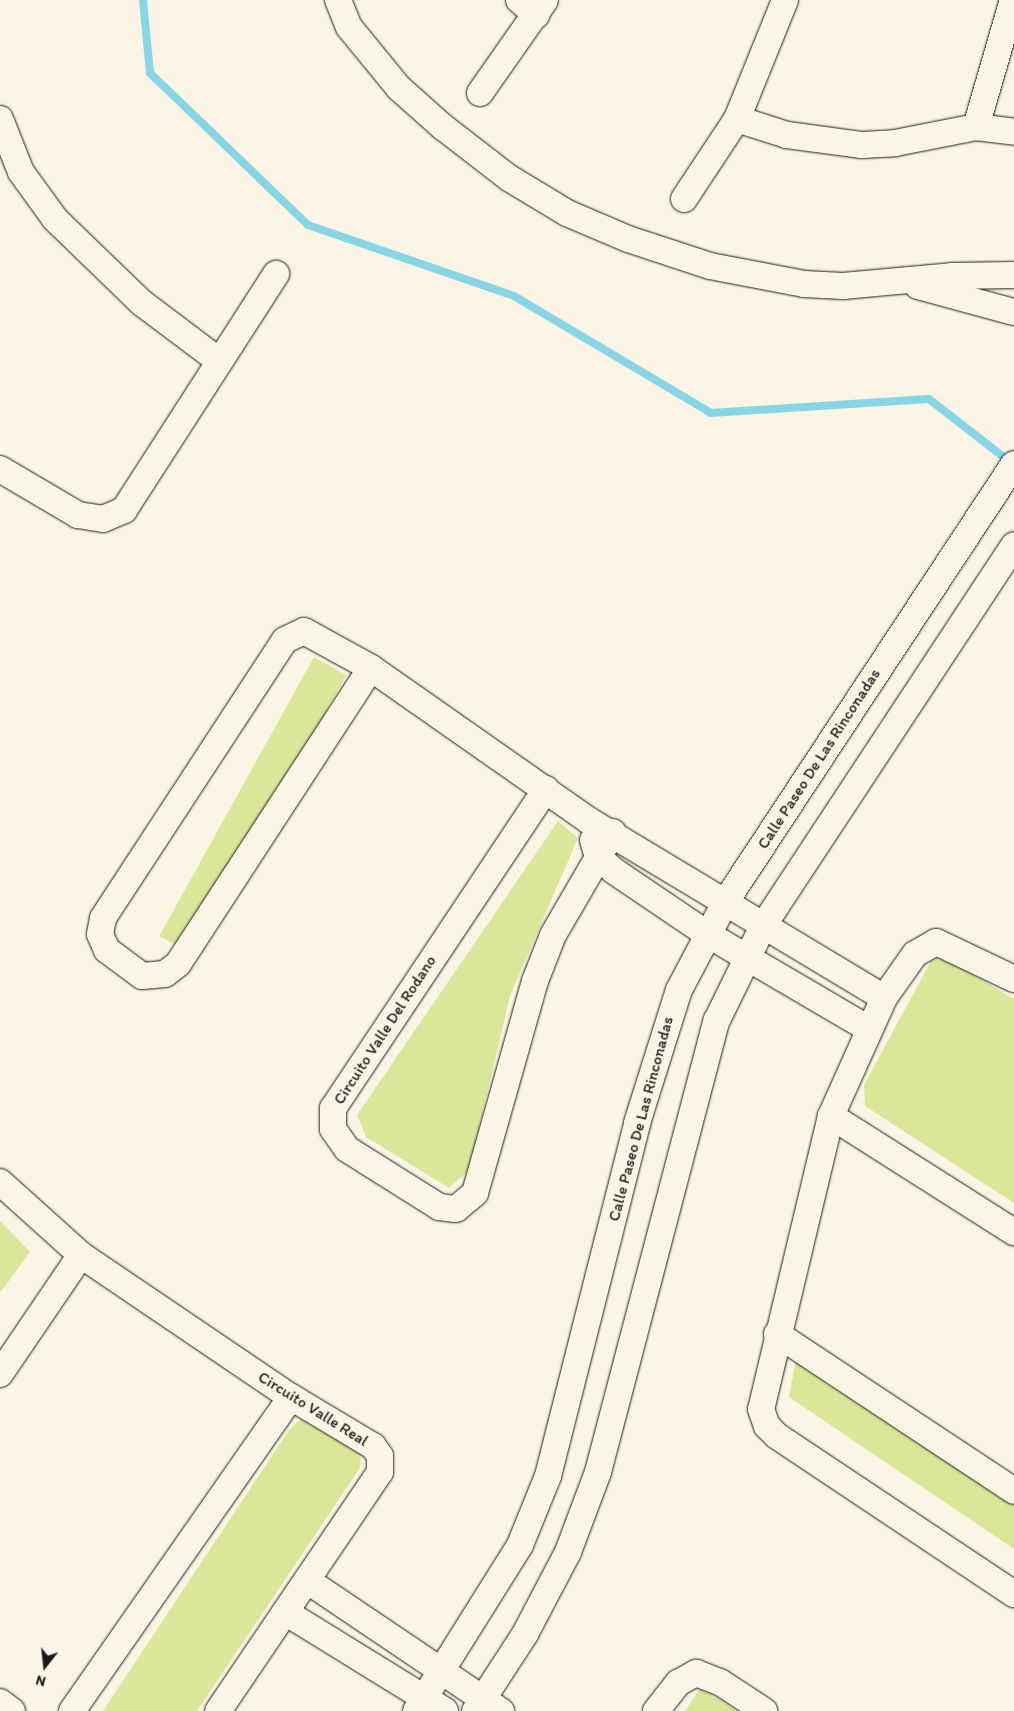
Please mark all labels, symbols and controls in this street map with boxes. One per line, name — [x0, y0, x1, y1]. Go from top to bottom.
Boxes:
street label: Calle Paseo De Las Rinconadas — [753, 665, 885, 853]
street label: Circuito Valle Del Rodano — [330, 952, 440, 1108]
street label: Calle Paseo De Las Rinconadas — [604, 1015, 678, 1223]
street label: Circuito Valle Real — [255, 1368, 371, 1450]
north arrow — [20, 1641, 70, 1691]
text: N — [34, 1671, 48, 1690]

